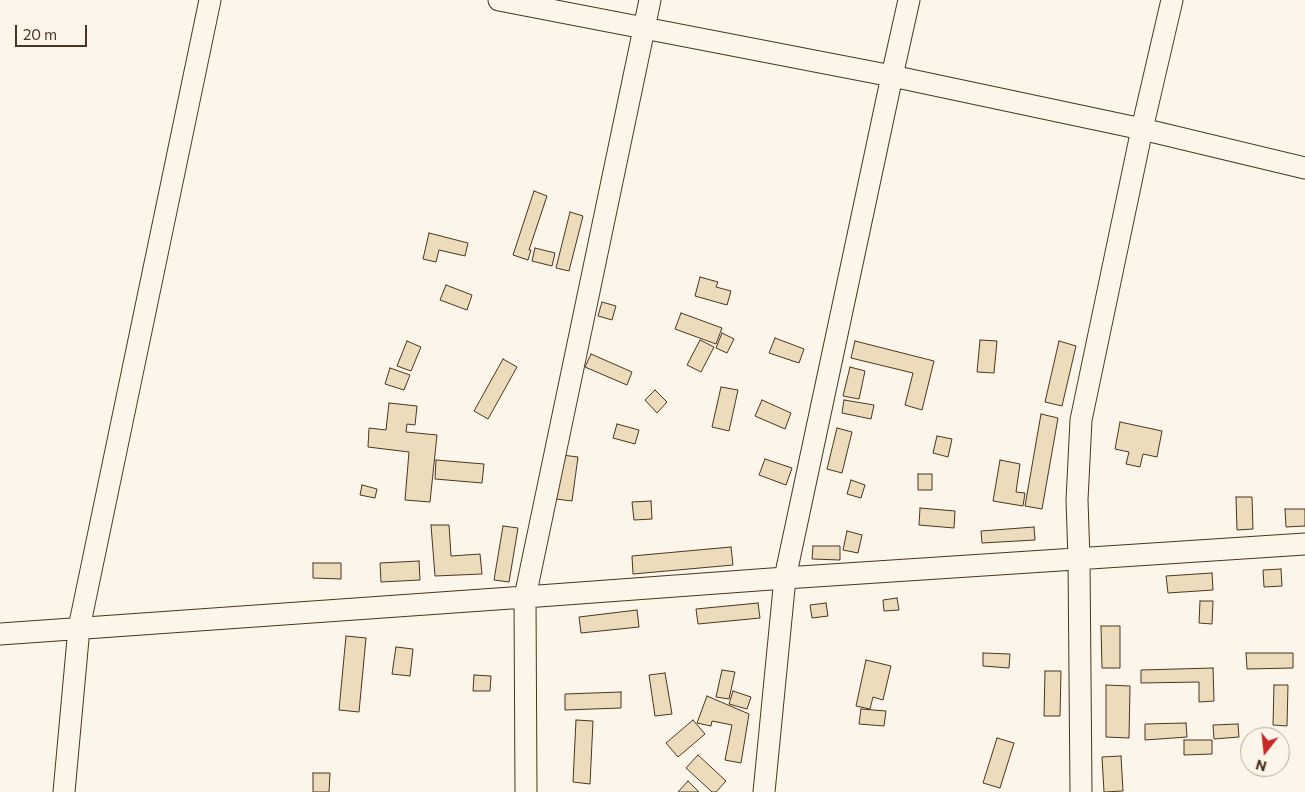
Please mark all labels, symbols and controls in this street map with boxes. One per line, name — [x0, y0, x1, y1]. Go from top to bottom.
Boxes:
scale bar — [18, 15, 90, 47]
text: 20 m — [23, 25, 57, 43]
north arrow — [1240, 727, 1290, 777]
text: N — [1254, 756, 1268, 776]

